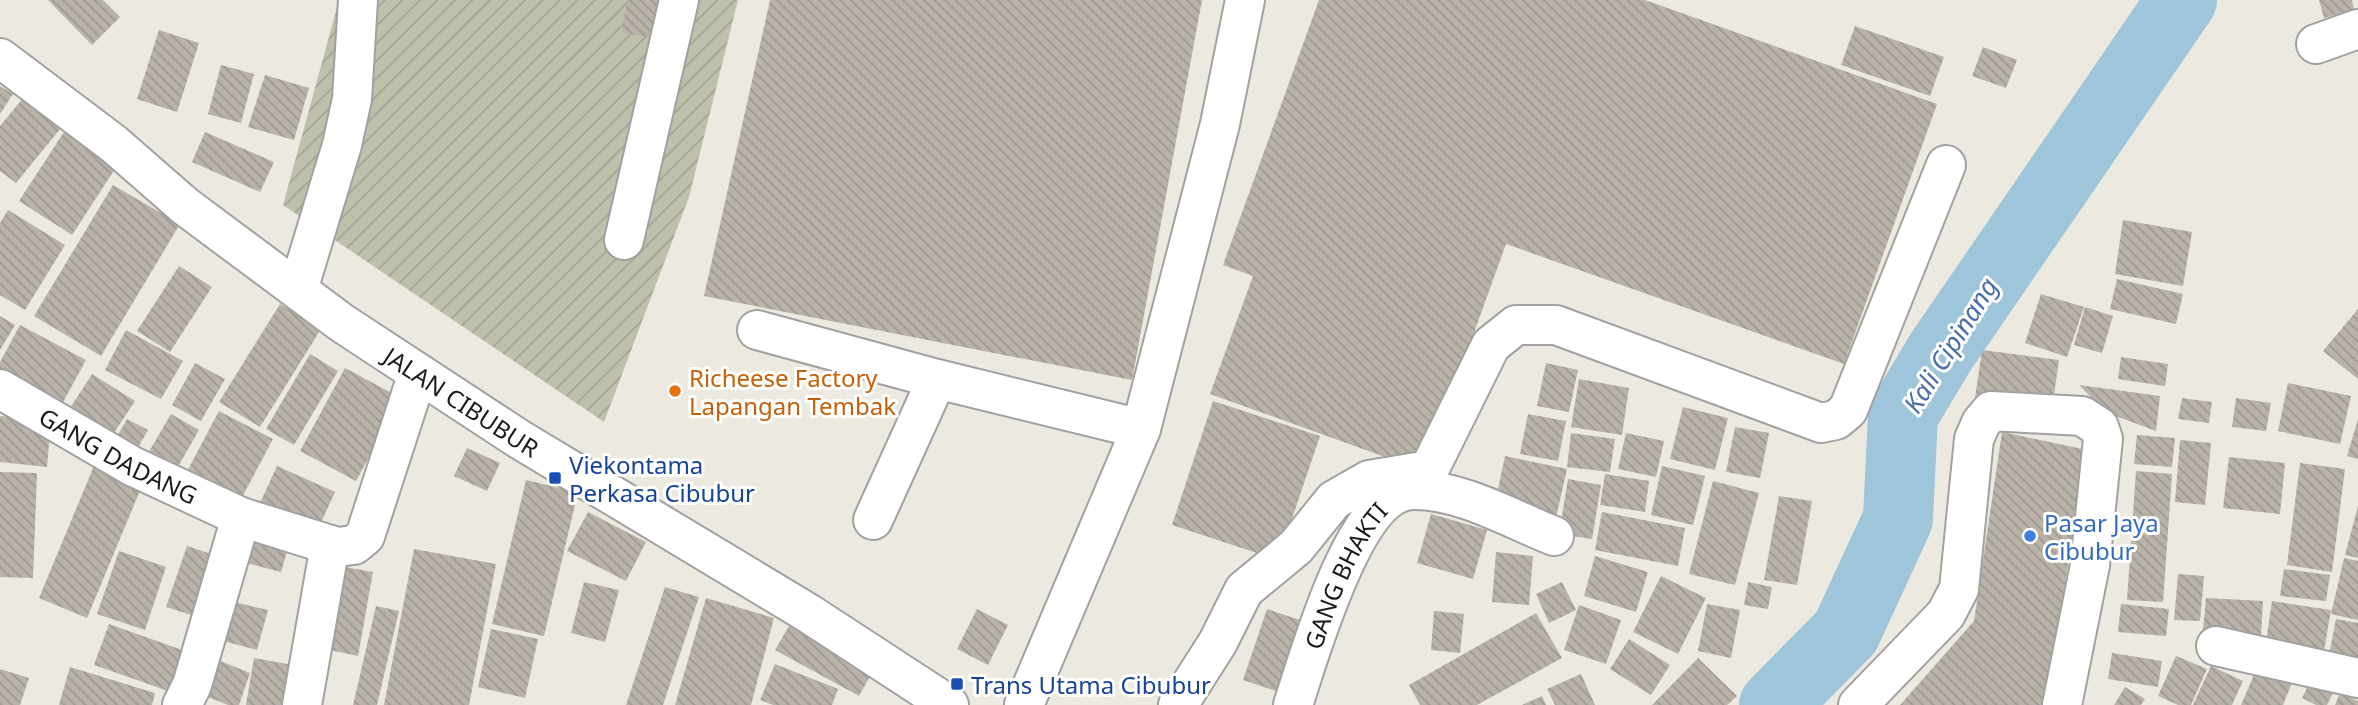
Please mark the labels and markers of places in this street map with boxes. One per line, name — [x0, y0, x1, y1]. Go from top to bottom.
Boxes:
place label: Richeese Factory Lapangan Tembak — [689, 361, 896, 422]
marker: Richeese Factory Lapangan Tembak — [667, 383, 683, 399]
place label: Viekontama Perkasa Cibubur — [569, 448, 755, 509]
marker: Viekontama Perkasa Cibubur — [547, 470, 563, 486]
place label: Pasar Jaya Cibubur — [2044, 506, 2159, 567]
marker: Pasar Jaya Cibubur — [2022, 528, 2038, 544]
place label: Trans Utama Cibubur — [971, 668, 1211, 701]
marker: Trans Utama Cibubur — [949, 676, 965, 692]

